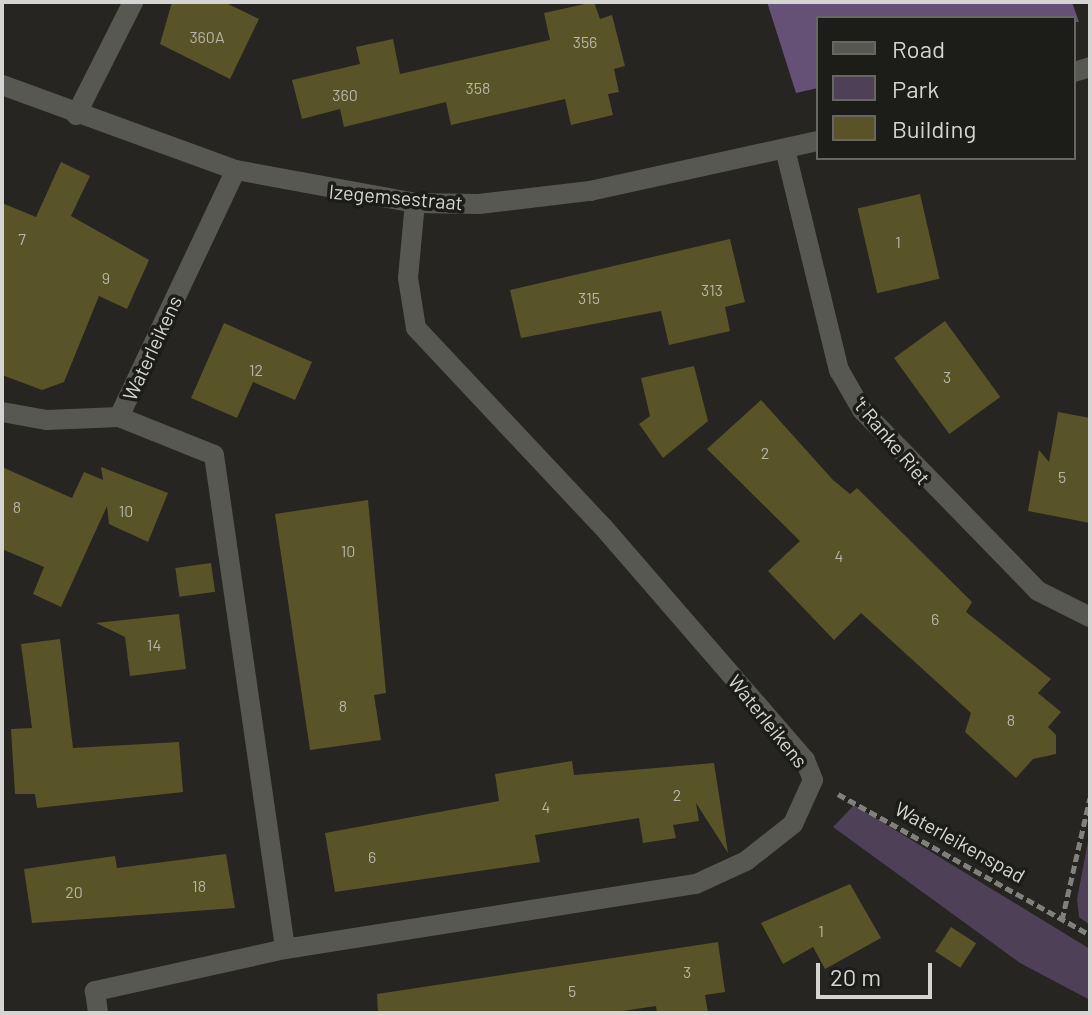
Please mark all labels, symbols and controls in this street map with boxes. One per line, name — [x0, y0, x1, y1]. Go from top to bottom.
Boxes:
legend — [816, 16, 1076, 160]
house number: 360A — [189, 27, 225, 47]
house number: 356 — [573, 32, 597, 52]
text: Road — [892, 34, 945, 63]
text: Park — [892, 74, 939, 103]
house number: 358 — [466, 78, 490, 98]
house number: 360 — [332, 85, 358, 105]
text: Building — [892, 114, 976, 143]
street label: Izegemsestraat — [328, 179, 464, 215]
house number: 7 — [18, 229, 26, 249]
house number: 1 — [895, 232, 901, 252]
house number: 9 — [102, 268, 110, 288]
house number: 313 — [701, 280, 723, 300]
house number: 315 — [578, 288, 600, 308]
street label: Waterleikens — [117, 292, 187, 404]
house number: 12 — [249, 360, 263, 380]
house number: 3 — [943, 367, 951, 387]
street label: 't Ranke Riet — [849, 392, 935, 490]
house number: 2 — [761, 443, 769, 463]
house number: 5 — [1058, 467, 1066, 487]
house number: 8 — [13, 497, 21, 517]
house number: 10 — [119, 501, 133, 521]
house number: 10 — [341, 541, 355, 561]
house number: 4 — [835, 546, 843, 566]
house number: 6 — [931, 609, 939, 629]
house number: 14 — [147, 635, 161, 655]
street label: Waterleikens — [723, 670, 813, 772]
house number: 8 — [339, 696, 347, 716]
house number: 8 — [1007, 710, 1015, 730]
house number: 2 — [673, 785, 681, 805]
street label: Waterleikenspad — [891, 796, 1029, 888]
house number: 4 — [542, 797, 550, 817]
house number: 6 — [368, 847, 376, 867]
house number: 18 — [192, 876, 206, 896]
house number: 20 — [65, 882, 83, 902]
house number: 1 — [818, 921, 824, 941]
scale bar — [820, 947, 936, 997]
house number: 3 — [683, 962, 691, 982]
text: 20 m — [830, 962, 881, 991]
house number: 5 — [568, 981, 576, 1001]

